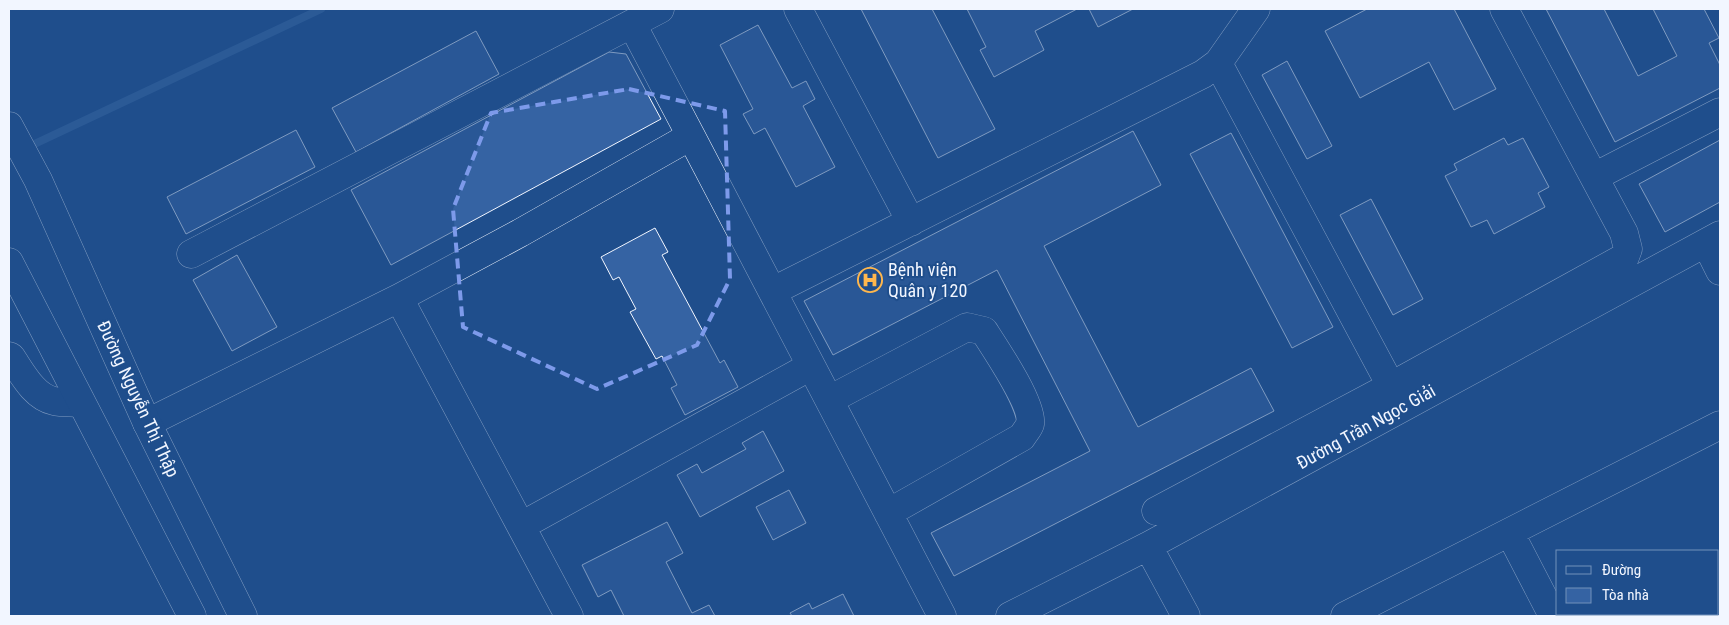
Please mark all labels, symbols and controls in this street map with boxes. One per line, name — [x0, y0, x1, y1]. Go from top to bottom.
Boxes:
place label: Bệnh viện Quân y 120 — [888, 259, 967, 301]
hospital icon: Bệnh viện Quân y 120 — [857, 267, 883, 293]
street label: Đường Nguyễn Thị Thập — [93, 317, 184, 480]
street label: Đường Trần Ngọc Giải — [1293, 380, 1439, 473]
legend — [1556, 550, 1719, 615]
text: Đường — [1602, 561, 1641, 579]
text: Tòa nhà — [1602, 586, 1649, 604]

